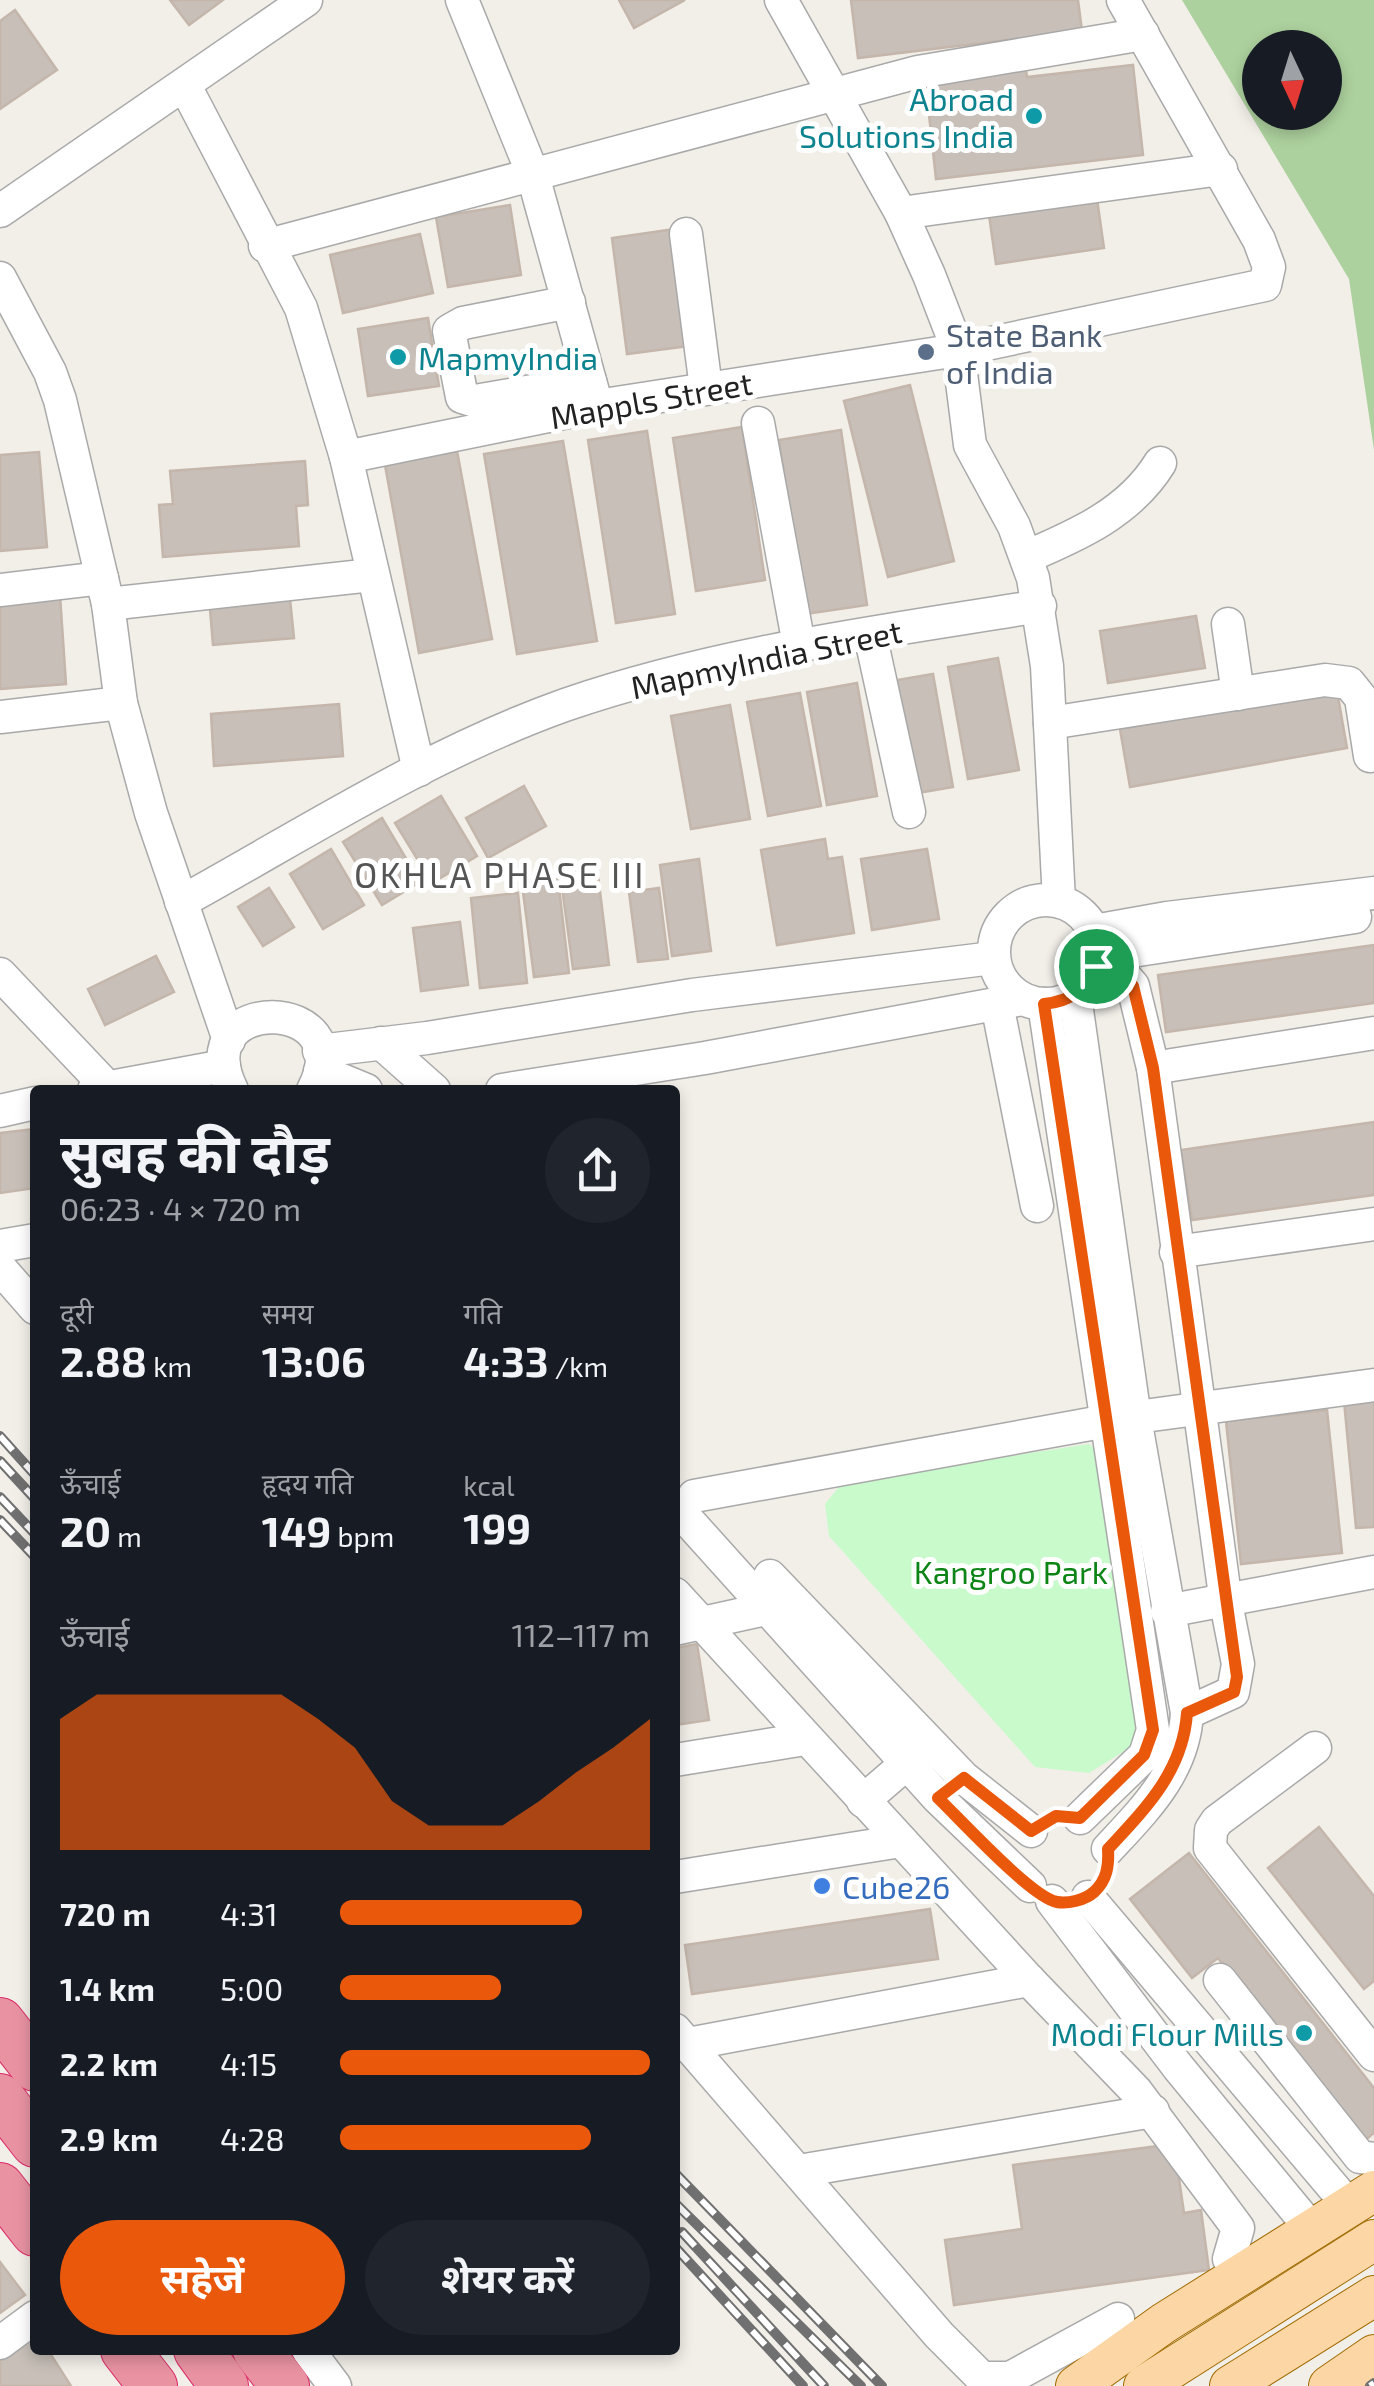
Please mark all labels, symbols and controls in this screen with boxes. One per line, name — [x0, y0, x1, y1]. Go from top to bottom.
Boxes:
north arrow — [1242, 30, 1342, 130]
map controls — [1242, 30, 1342, 130]
place label: Abroad Solutions India — [799, 79, 1014, 154]
marker: Abroad Solutions India — [1023, 105, 1045, 127]
place label: State Bank of India — [946, 315, 1102, 390]
place label: MapmyIndia — [418, 338, 598, 376]
marker: State Bank of India — [915, 341, 937, 363]
marker: MapmyIndia — [387, 346, 409, 368]
street label: Mappls Street — [547, 363, 755, 435]
street label: MapmyIndia Street — [627, 611, 905, 705]
district label: OKHLA PHASE III — [354, 853, 646, 895]
pin — [1054, 924, 1139, 1009]
icon: arrive — [1069, 939, 1124, 994]
text: सुबह की दौड़ — [60, 1118, 330, 1184]
button: share — [545, 1118, 650, 1223]
text: 06:23 · 4 × 720 m — [60, 1189, 301, 1227]
text: दूरी — [60, 1296, 94, 1330]
text: समय — [262, 1296, 314, 1330]
text: गति — [463, 1296, 502, 1330]
text: 2.88 — [60, 1335, 147, 1385]
text: 13:06 — [262, 1335, 366, 1385]
text: 4:33 — [463, 1335, 549, 1385]
text: km — [147, 1349, 192, 1383]
text: /km — [549, 1349, 608, 1383]
text: ऊँचाई — [60, 1466, 121, 1500]
text: हृदय गति — [262, 1466, 353, 1500]
text: kcal — [463, 1468, 515, 1502]
text: 199 — [463, 1502, 531, 1552]
text: 20 — [60, 1505, 111, 1555]
text: 149 — [262, 1505, 331, 1555]
text: m — [111, 1519, 142, 1553]
text: bpm — [331, 1519, 394, 1553]
park label: Kangroo Park — [914, 1552, 1108, 1590]
text: ऊँचाई — [60, 1615, 129, 1653]
text: 112–117 m — [512, 1615, 650, 1653]
place label: Cube26 — [842, 1867, 950, 1905]
marker: Cube26 — [811, 1875, 833, 1897]
text: 720 m — [60, 1894, 151, 1932]
text: 4:31 — [220, 1894, 278, 1932]
text: 1.4 km — [60, 1969, 155, 2007]
text: 5:00 — [220, 1969, 283, 2007]
place label: Modi Flour Mills — [1051, 2014, 1284, 2052]
marker: Modi Flour Mills — [1293, 2022, 1315, 2044]
text: 2.2 km — [60, 2044, 158, 2082]
text: 4:15 — [220, 2044, 277, 2082]
text: 2.9 km — [60, 2119, 158, 2157]
text: 4:28 — [220, 2119, 285, 2157]
button: सहेजें — [60, 2220, 345, 2335]
button: शेयर करें — [365, 2220, 650, 2335]

